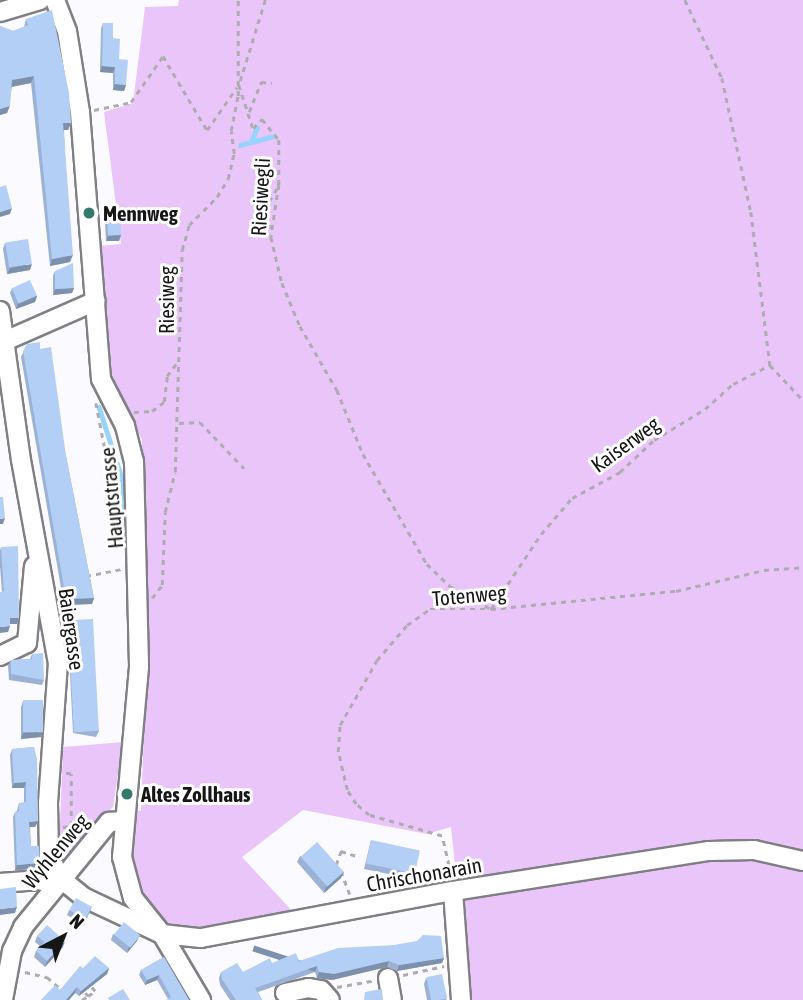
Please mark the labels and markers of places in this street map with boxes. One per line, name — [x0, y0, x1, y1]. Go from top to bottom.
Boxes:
place label: Mennweg — [103, 200, 178, 226]
marker: Mennweg — [81, 205, 97, 221]
place label: Altes Zollhaus — [141, 781, 250, 807]
marker: Altes Zollhaus — [119, 786, 135, 802]

